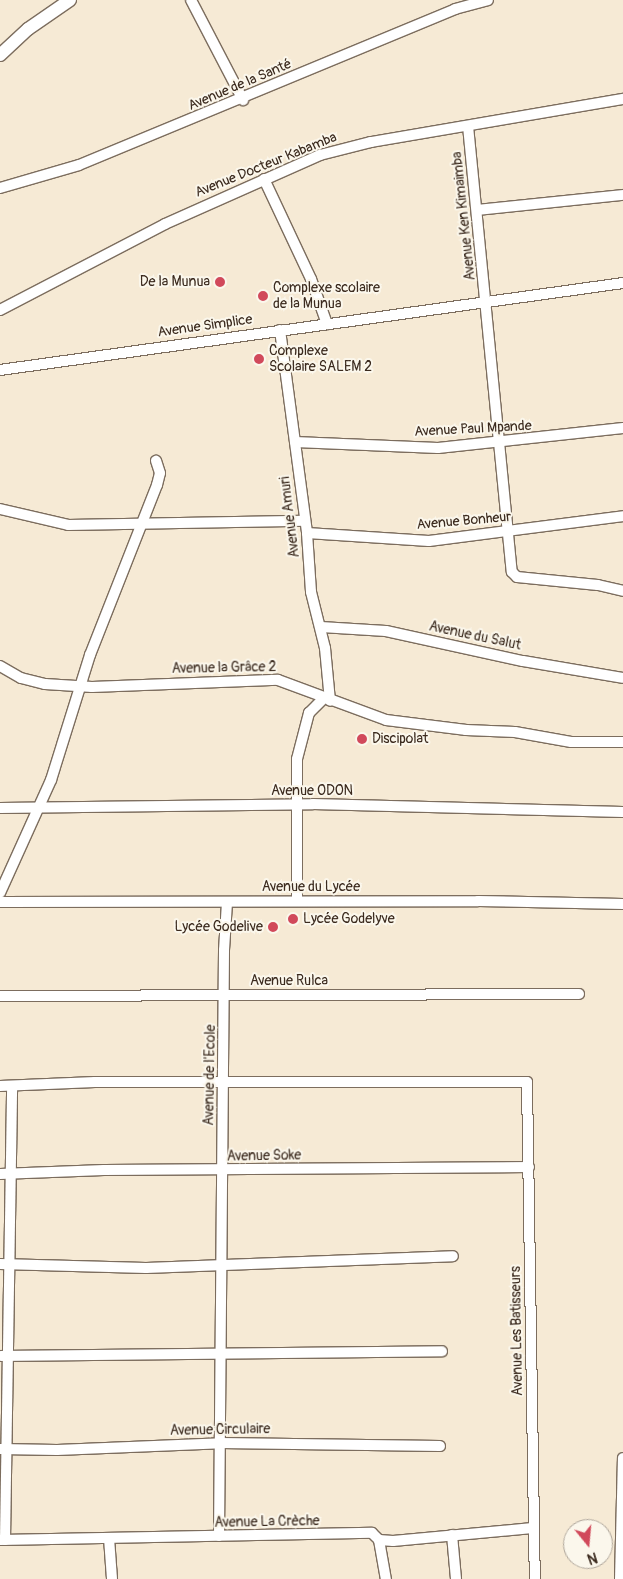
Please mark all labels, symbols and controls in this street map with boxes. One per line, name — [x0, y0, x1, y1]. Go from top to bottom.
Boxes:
street label: Avenue de la Santé — [186, 56, 294, 114]
street label: Avenue Docteur Kabamba — [193, 129, 339, 201]
street label: Avenue Ken Kimaimba — [449, 151, 479, 281]
place label: De la Munua — [140, 274, 210, 290]
marker: De la Munua — [214, 276, 226, 288]
place label: Complexe scolaire de la Munua — [273, 280, 380, 312]
marker: Complexe scolaire de la Munua — [257, 290, 269, 302]
street label: Avenue Simplice — [157, 311, 253, 341]
place label: Complexe Scolaire SALEM 2 — [269, 343, 372, 376]
marker: Complexe Scolaire SALEM 2 — [253, 353, 265, 365]
street label: Avenue Paul Mpande — [414, 418, 532, 440]
street label: Avenue Amuri — [277, 475, 303, 559]
street label: Avenue Bonheur — [416, 509, 512, 533]
street label: Avenue du Salut — [427, 618, 523, 654]
street label: Avenue la Grâce 2 — [172, 659, 276, 677]
place label: Discipolat — [372, 731, 428, 747]
marker: Discipolat — [356, 733, 368, 745]
street label: Avenue ODON — [271, 783, 353, 799]
street label: Avenue du Lycée — [262, 879, 360, 895]
place label: Lycée Godelyve — [303, 911, 395, 927]
marker: Lycée Godelyve — [287, 913, 299, 925]
place label: Lycée Godelive — [174, 919, 263, 935]
marker: Lycée Godelive — [267, 921, 279, 933]
street label: Avenue Rulca — [250, 973, 328, 989]
street label: Avenue de l'Ecole — [201, 1024, 219, 1126]
street label: Avenue Soke — [227, 1147, 301, 1165]
street label: Avenue Les Batisseurs — [507, 1266, 527, 1396]
street label: Avenue Circulaire — [170, 1421, 270, 1439]
street label: Avenue La Crèche — [214, 1513, 320, 1531]
north arrow — [563, 1519, 613, 1569]
text: N — [585, 1548, 599, 1567]

